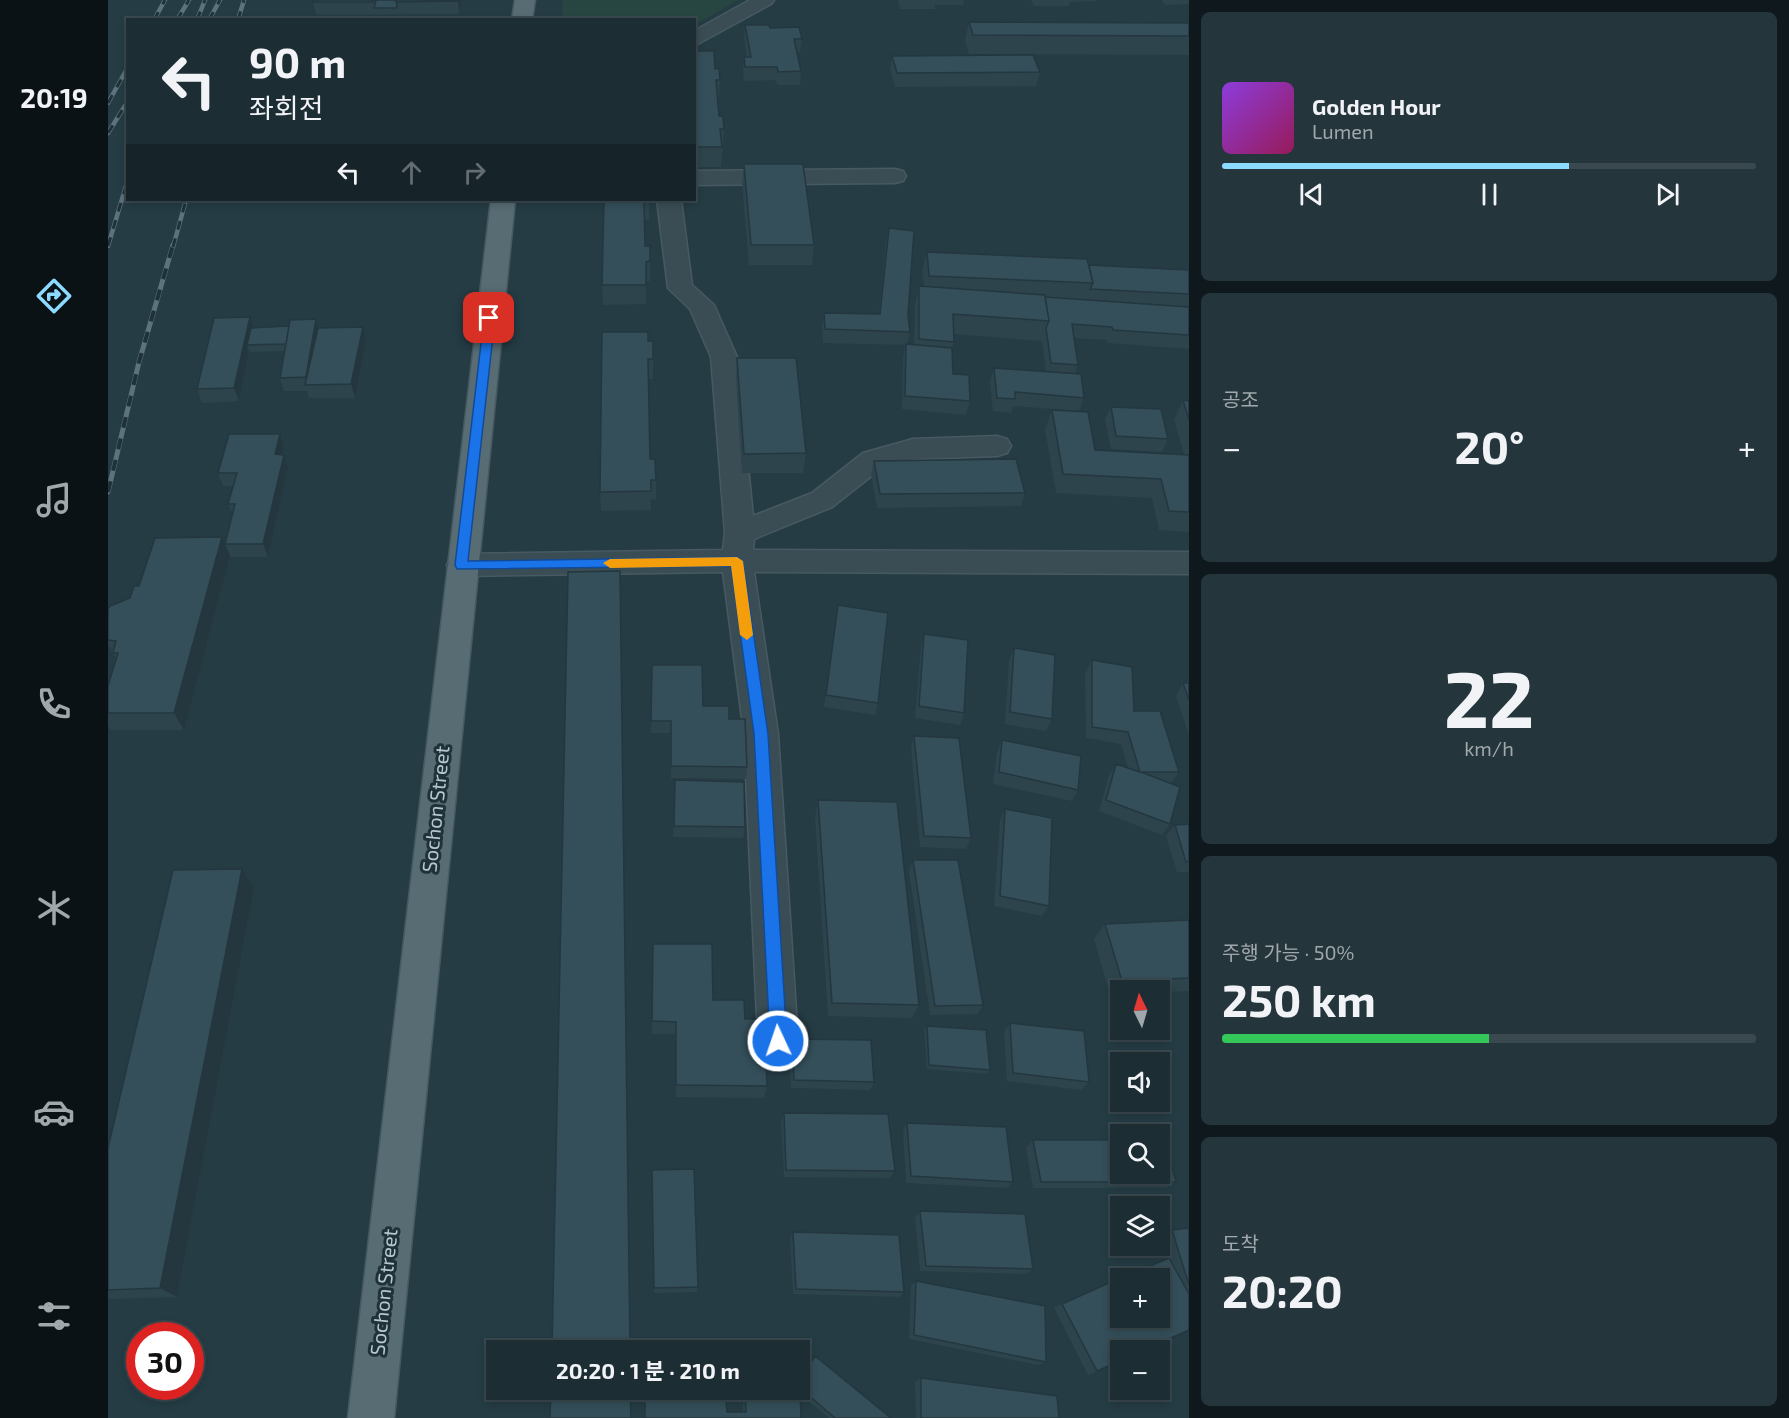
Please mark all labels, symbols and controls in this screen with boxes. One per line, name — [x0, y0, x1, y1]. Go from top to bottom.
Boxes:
text: 90 m — [249, 36, 346, 86]
icon: left — [150, 42, 228, 120]
text: 20:19 — [20, 81, 88, 113]
text: 좌회전 — [249, 91, 324, 123]
text: Golden Hour — [1312, 93, 1441, 119]
text: Lumen — [1312, 119, 1374, 143]
icon: left — [332, 156, 365, 189]
icon: ahead — [395, 156, 428, 189]
icon: right — [458, 156, 491, 189]
icon: previous — [1295, 178, 1328, 211]
icon: pause — [1473, 178, 1506, 211]
icon: next — [1651, 178, 1684, 211]
icon: directions — [33, 275, 75, 317]
pin — [463, 292, 514, 343]
icon: arrive — [472, 301, 505, 334]
text: 공조 — [1222, 387, 1259, 411]
text: 20° — [1455, 419, 1525, 473]
text: − — [1222, 427, 1241, 467]
text: + — [1738, 427, 1756, 467]
icon: music — [33, 479, 75, 521]
text: 22 — [1444, 650, 1534, 744]
icon: phone — [33, 683, 75, 725]
text: km/h — [1464, 736, 1514, 760]
street label: Sochon Street — [416, 744, 454, 873]
icon: climate — [33, 887, 75, 929]
text: 주행 가능 · 50% — [1222, 940, 1354, 964]
text: 250 km — [1222, 972, 1376, 1026]
north arrow — [1110, 980, 1170, 1040]
map controls — [1110, 980, 1170, 1400]
position arrow — [746, 1009, 810, 1073]
button: sound — [1110, 1052, 1170, 1112]
icon: car — [33, 1091, 75, 1133]
button: search — [1110, 1124, 1170, 1184]
button: layers — [1110, 1196, 1170, 1256]
street label: Sochon Street — [364, 1227, 402, 1356]
text: 도착 — [1222, 1231, 1259, 1255]
text: 20:20 — [1222, 1263, 1343, 1317]
button: + — [1110, 1268, 1170, 1328]
icon: filters — [33, 1295, 75, 1337]
speed limit sign: 30 — [126, 1322, 204, 1400]
button: − — [1110, 1340, 1170, 1400]
text: 20:20 · 1 분 · 210 m — [556, 1357, 740, 1383]

